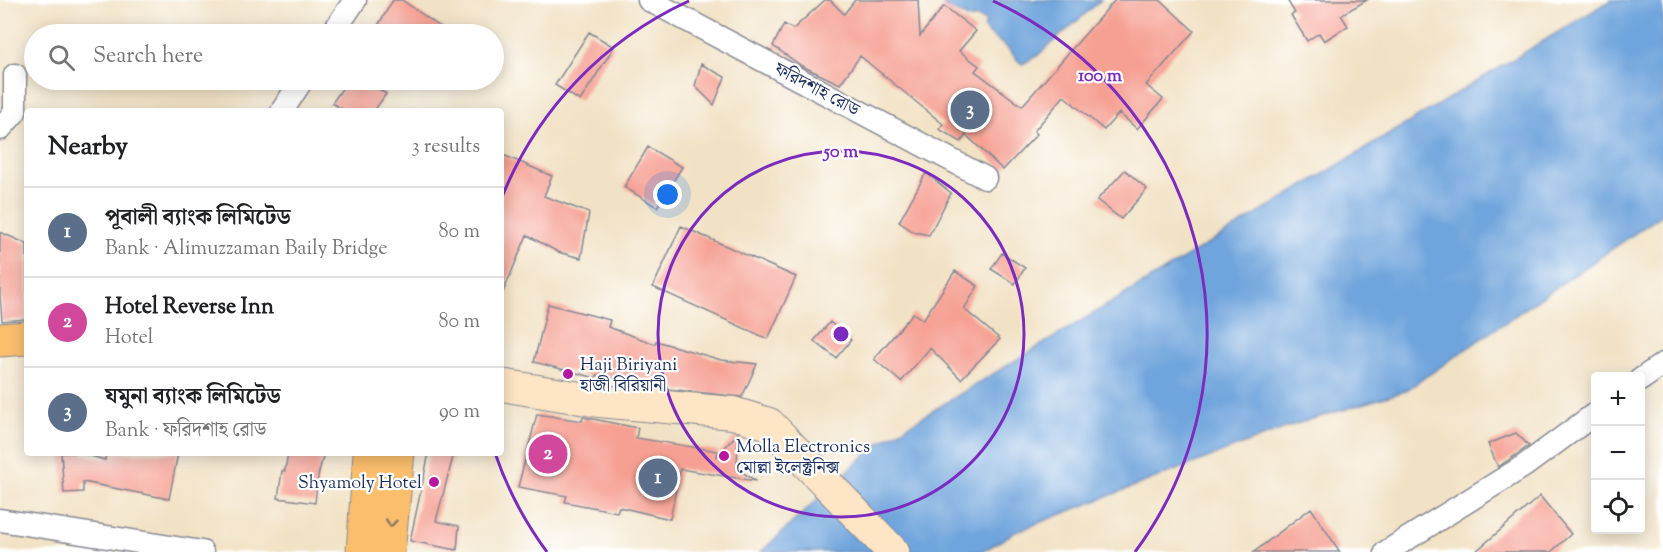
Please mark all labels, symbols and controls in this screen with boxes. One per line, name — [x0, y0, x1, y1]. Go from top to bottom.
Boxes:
search box — [24, 24, 504, 90]
icon: search — [45, 41, 78, 74]
text: Search here — [93, 41, 203, 73]
street label: ফরিদশাহ রোড — [768, 57, 864, 124]
text: 100 m — [1078, 64, 1122, 90]
pin: 3 — [950, 88, 990, 132]
text: Nearby — [48, 129, 128, 166]
text: 3 results — [411, 133, 480, 162]
text: 50 m — [822, 140, 858, 166]
your location — [653, 180, 682, 209]
text: পূবালী ব্যাংক লিমিটেড — [105, 203, 291, 235]
text: 1 — [64, 218, 71, 247]
text: 80 m — [439, 218, 480, 247]
text: Bank · Alimuzzaman Baily Bridge — [105, 235, 388, 264]
text: Hotel Reverse Inn — [105, 292, 274, 324]
text: 2 — [63, 308, 72, 337]
text: 80 m — [439, 308, 480, 337]
text: Hotel — [105, 324, 153, 353]
centre of rings — [831, 324, 851, 344]
place label: Haji Biriyani হাজী বিরিয়ানী — [579, 353, 677, 400]
marker: Haji Biriyani হাজী বিরিয়ানী — [561, 367, 575, 381]
map controls — [1591, 372, 1645, 534]
button: + — [1591, 372, 1645, 426]
text: যমুনা ব্যাংক লিমিটেড — [105, 382, 281, 414]
text: 3 — [63, 398, 72, 427]
text: 90 m — [439, 398, 480, 427]
text: Bank · ফরিদশাহ রোড — [105, 417, 266, 446]
button: − — [1591, 426, 1645, 480]
pin: 2 — [528, 432, 568, 476]
place label: Molla Electronics মোল্লা ইলেক্ট্রনিক্স — [736, 435, 870, 482]
marker: Molla Electronics মোল্লা ইলেক্ট্রনিক্স — [717, 449, 731, 463]
pin: 1 — [638, 456, 678, 500]
place label: Shyamoly Hotel — [298, 471, 422, 497]
marker: Shyamoly Hotel — [427, 475, 441, 489]
button: locate — [1591, 480, 1645, 534]
one-way arrow — [385, 519, 398, 528]

